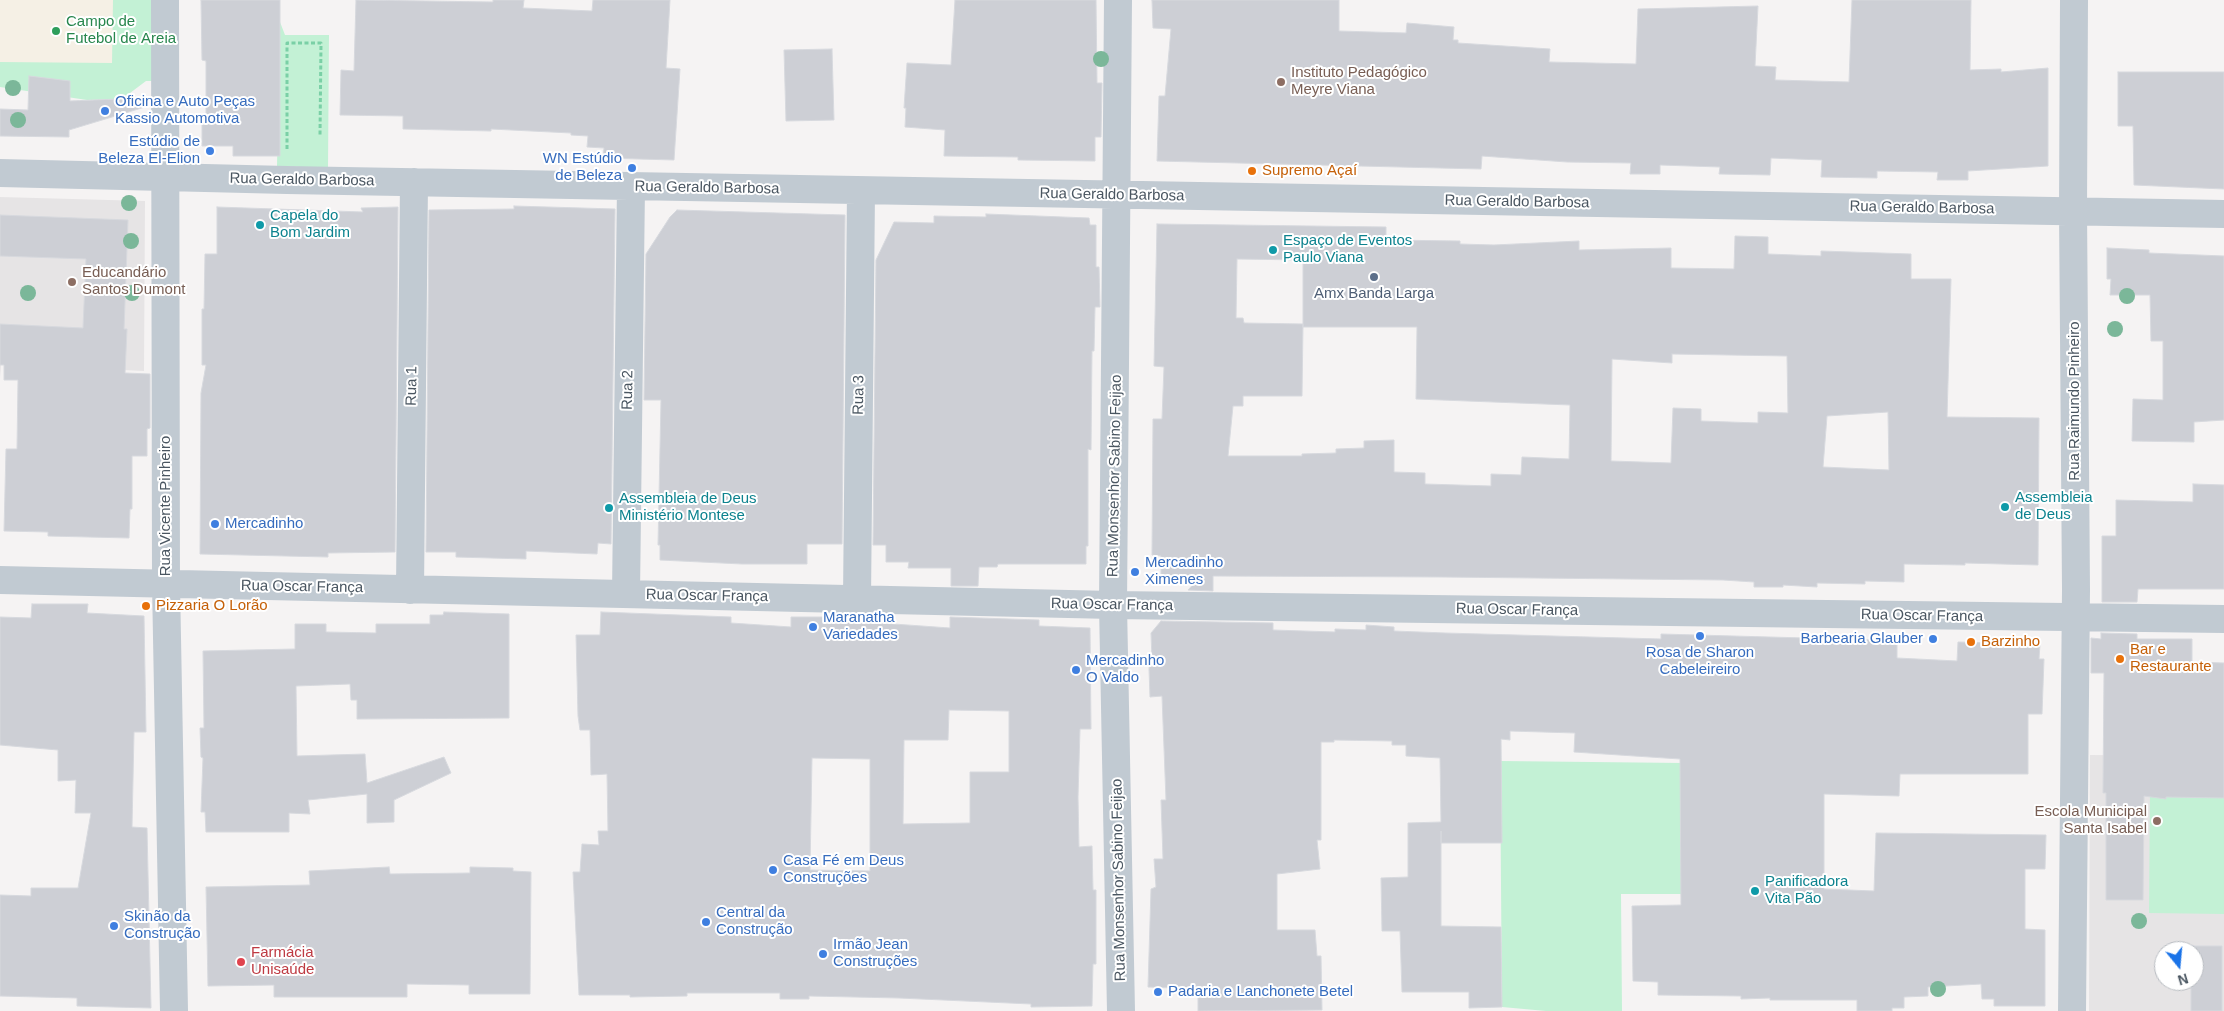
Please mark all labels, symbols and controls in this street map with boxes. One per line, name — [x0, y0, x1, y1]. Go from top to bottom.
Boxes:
place label: Campo de Futebol de Areia — [66, 13, 176, 48]
marker: Campo de Futebol de Areia — [50, 25, 62, 37]
place label: Instituto Pedagógico Meyre Viana — [1291, 64, 1427, 99]
marker: Instituto Pedagógico Meyre Viana — [1275, 76, 1287, 88]
place label: Oficina e Auto Peças Kassio Automotiva — [115, 93, 255, 128]
marker: Oficina e Auto Peças Kassio Automotiva — [99, 105, 111, 117]
place label: Estúdio de Beleza El-Elion — [98, 133, 200, 168]
marker: Estúdio de Beleza El-Elion — [204, 145, 216, 157]
place label: WN Estúdio de Beleza — [543, 150, 622, 185]
marker: WN Estúdio de Beleza — [626, 162, 638, 174]
place label: Supremo Açaí — [1262, 162, 1357, 180]
marker: Supremo Açaí — [1246, 165, 1258, 177]
street label: Rua Geraldo Barbosa — [229, 170, 375, 190]
street label: Rua Geraldo Barbosa — [634, 178, 780, 198]
street label: Rua Geraldo Barbosa — [1039, 185, 1185, 205]
street label: Rua Geraldo Barbosa — [1444, 192, 1590, 212]
street label: Rua Geraldo Barbosa — [1849, 198, 1995, 218]
place label: Capela do Bom Jardim — [270, 207, 350, 242]
marker: Capela do Bom Jardim — [254, 219, 266, 231]
place label: Espaço de Eventos Paulo Viana — [1283, 232, 1412, 267]
marker: Espaço de Eventos Paulo Viana — [1267, 244, 1279, 256]
place label: Educandário Santos Dumont — [82, 264, 185, 299]
marker: Amx Banda Larga — [1368, 271, 1380, 283]
marker: Educandário Santos Dumont — [66, 276, 78, 288]
place label: Amx Banda Larga — [1314, 285, 1434, 303]
street label: Rua Raimundo Pinheiro — [2066, 321, 2084, 481]
street label: Rua 1 — [403, 366, 421, 406]
street label: Rua 2 — [619, 370, 637, 410]
street label: Rua 3 — [850, 375, 868, 415]
street label: Rua Monsenhor Sabino Feijao — [1104, 375, 1126, 577]
street label: Rua Vicente Pinheiro — [157, 436, 175, 576]
place label: Assembleia de Deus — [2015, 489, 2093, 524]
place label: Assembleia de Deus Ministério Montese — [619, 490, 757, 525]
marker: Assembleia de Deus — [1999, 501, 2011, 513]
marker: Assembleia de Deus Ministério Montese — [603, 502, 615, 514]
place label: Mercadinho — [225, 515, 303, 533]
marker: Mercadinho — [209, 518, 221, 530]
place label: Mercadinho Ximenes — [1145, 554, 1223, 589]
marker: Mercadinho Ximenes — [1129, 566, 1141, 578]
street label: Rua Oscar França — [241, 577, 363, 597]
street label: Rua Oscar França — [646, 586, 768, 606]
street label: Rua Oscar França — [1051, 595, 1173, 615]
place label: Pizzaria O Lorão — [156, 597, 268, 615]
marker: Pizzaria O Lorão — [140, 600, 152, 612]
street label: Rua Oscar França — [1456, 600, 1578, 620]
street label: Rua Oscar França — [1861, 606, 1983, 626]
place label: Maranatha Variedades — [823, 609, 898, 644]
marker: Maranatha Variedades — [807, 621, 819, 633]
marker: Rosa de Sharon Cabeleireiro — [1694, 630, 1706, 642]
place label: Barbearia Glauber — [1800, 630, 1923, 648]
marker: Barbearia Glauber — [1927, 633, 1939, 645]
place label: Barzinho — [1981, 633, 2040, 651]
marker: Barzinho — [1965, 636, 1977, 648]
place label: Bar e Restaurante — [2130, 641, 2212, 676]
place label: Rosa de Sharon Cabeleireiro — [1646, 644, 1754, 679]
place label: Mercadinho O Valdo — [1086, 652, 1164, 687]
marker: Bar e Restaurante — [2114, 653, 2126, 665]
marker: Mercadinho O Valdo — [1070, 664, 1082, 676]
street label: Rua Monsenhor Sabino Feijao — [1108, 779, 1130, 981]
place label: Escola Municipal Santa Isabel — [2034, 803, 2147, 838]
marker: Escola Municipal Santa Isabel — [2151, 815, 2163, 827]
place label: Casa Fé em Deus Construções — [783, 852, 904, 887]
marker: Casa Fé em Deus Construções — [767, 864, 779, 876]
place label: Panificadora Vita Pão — [1765, 873, 1848, 908]
marker: Panificadora Vita Pão — [1749, 885, 1761, 897]
place label: Central da Construção — [716, 904, 793, 939]
place label: Skinão da Construção — [124, 908, 201, 943]
marker: Central da Construção — [700, 916, 712, 928]
marker: Skinão da Construção — [108, 920, 120, 932]
place label: Irmão Jean Construções — [833, 936, 917, 971]
north arrow — [2154, 941, 2204, 991]
place label: Farmácia Unisaúde — [251, 944, 314, 979]
marker: Irmão Jean Construções — [817, 948, 829, 960]
marker: Farmácia Unisaúde — [235, 956, 247, 968]
text: N — [2176, 970, 2190, 989]
place label: Padaria e Lanchonete Betel — [1168, 983, 1353, 1001]
marker: Padaria e Lanchonete Betel — [1152, 986, 1164, 998]

